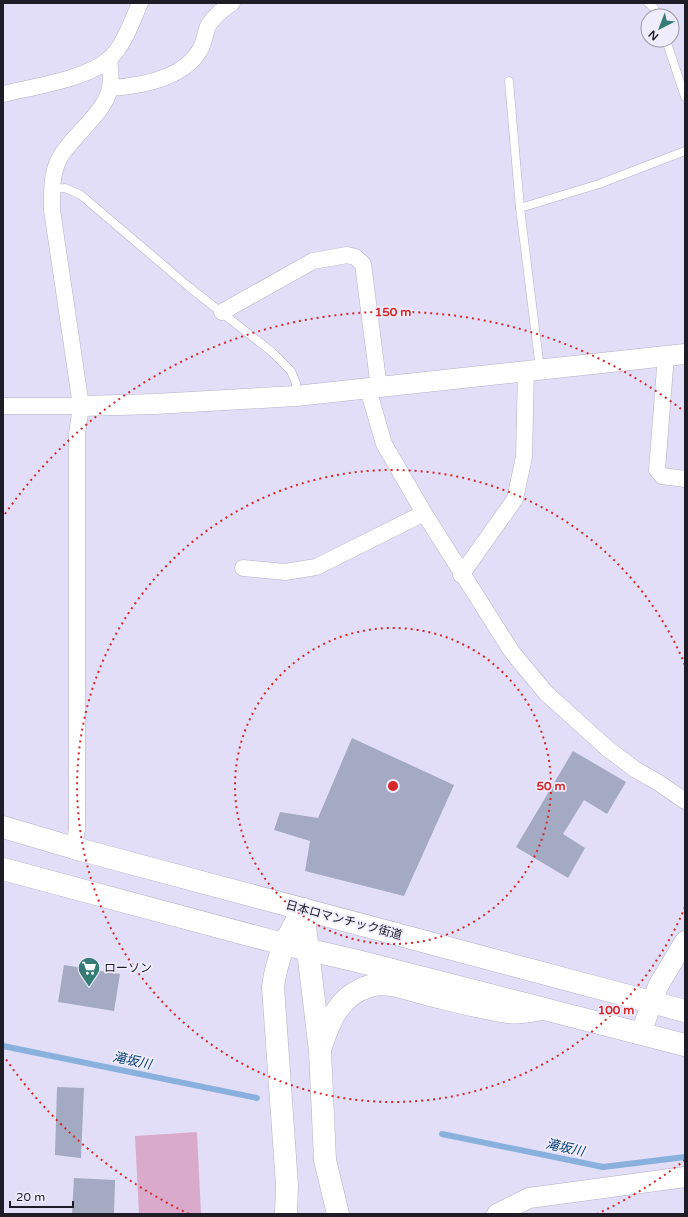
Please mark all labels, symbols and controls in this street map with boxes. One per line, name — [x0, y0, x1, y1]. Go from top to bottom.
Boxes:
north arrow — [640, 8, 680, 48]
text: N — [646, 27, 661, 43]
text: 150 m — [375, 305, 411, 319]
centre of rings — [386, 779, 400, 793]
text: 50 m — [536, 779, 566, 793]
street label: 日本ロマンチック街道 — [284, 898, 404, 942]
supermarket icon: ローソン — [76, 955, 102, 988]
place label: ローソン — [104, 961, 152, 975]
text: 100 m — [598, 1003, 634, 1017]
water label: 滝坂川 — [111, 1049, 155, 1073]
water label: 滝坂川 — [544, 1136, 588, 1160]
scale bar — [10, 1183, 73, 1209]
text: 20 m — [16, 1190, 45, 1204]

